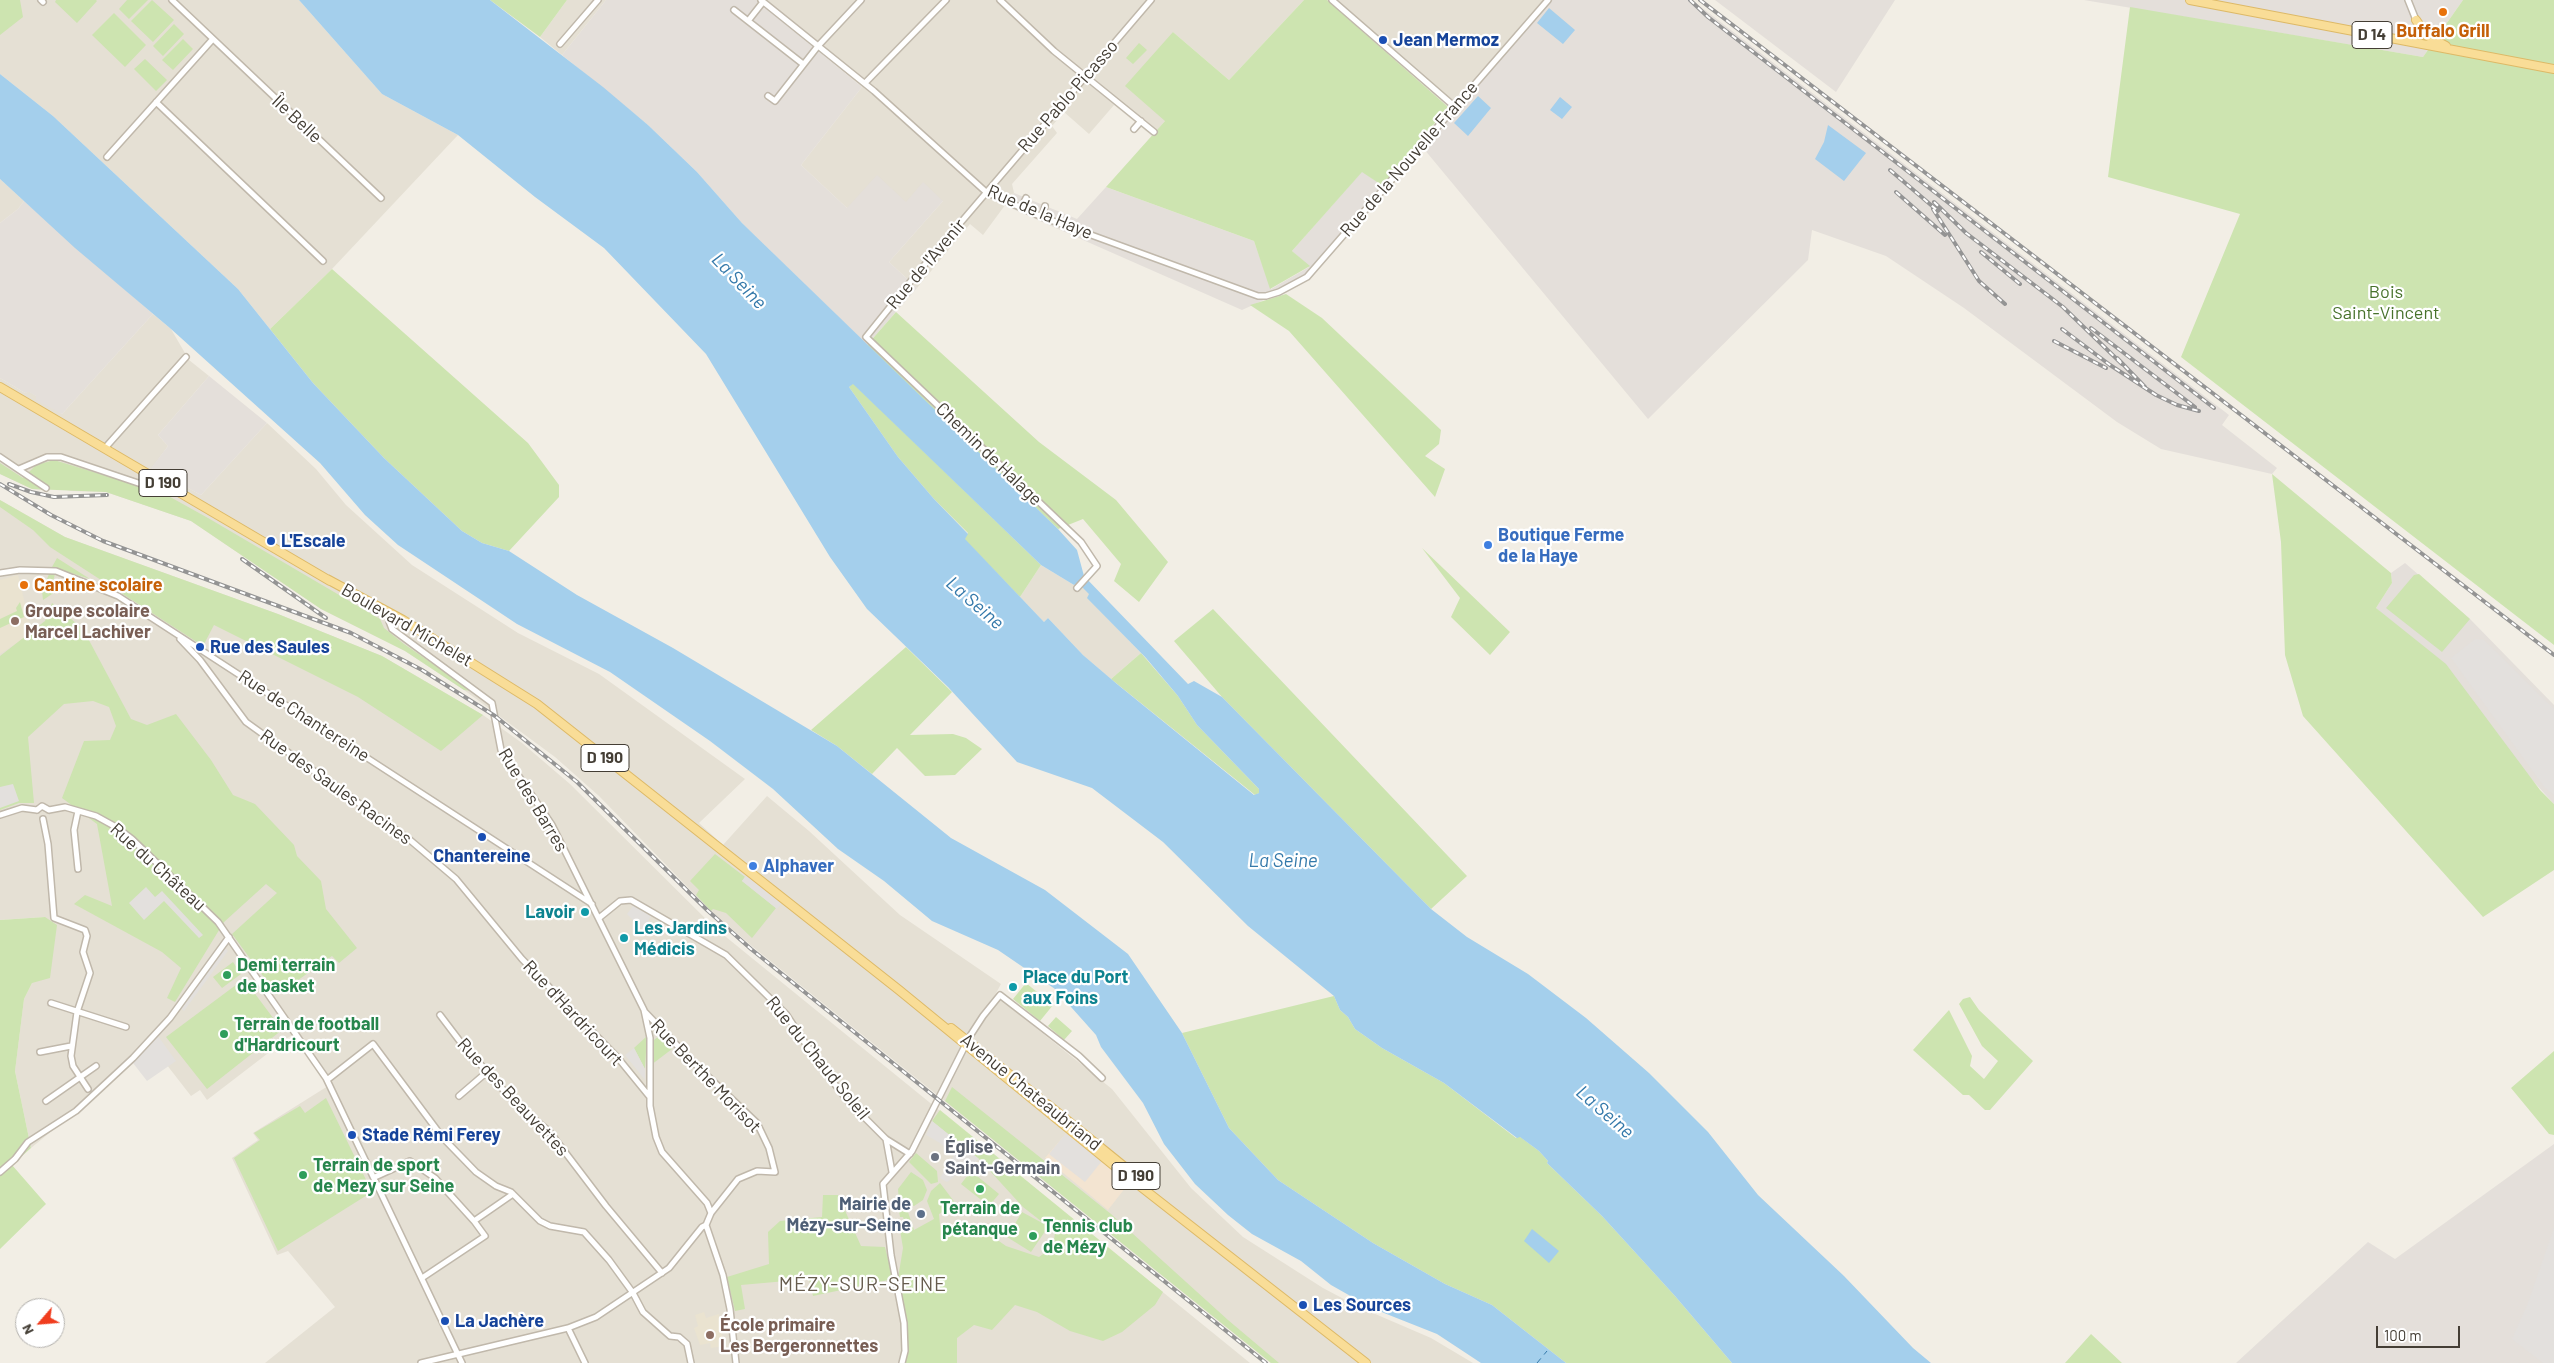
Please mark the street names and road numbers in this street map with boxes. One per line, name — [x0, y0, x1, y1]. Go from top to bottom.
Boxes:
road number: D 14 — [2352, 22, 2392, 48]
street label: Rue Pablo Picasso — [1013, 35, 1123, 157]
street label: Rue de la Nouvelle France — [1336, 77, 1482, 241]
street label: Île Belle — [267, 90, 327, 148]
street label: Rue de la Haye — [984, 180, 1096, 244]
street label: Rue de l'Avenir — [882, 214, 970, 314]
street label: Chemin de Halage — [931, 398, 1047, 510]
road number: D 190 — [139, 469, 187, 496]
street label: Boulevard Michelet — [338, 579, 476, 671]
street label: Rue de Chantereine — [234, 666, 374, 766]
street label: Rue des Saules Racines — [256, 725, 416, 849]
street label: Rue des Barres — [494, 744, 572, 856]
road number: D 190 — [581, 744, 629, 771]
street label: Rue du Château — [106, 818, 210, 916]
street label: Rue d'Hardricourt — [519, 956, 627, 1070]
street label: Rue du Chaud Soleil — [762, 992, 874, 1124]
street label: Rue Berthe Morisot — [646, 1015, 766, 1137]
street label: Avenue Chateaubriand — [956, 1029, 1106, 1155]
street label: Rue des Beauvettes — [453, 1033, 573, 1161]
road number: D 190 — [1112, 1162, 1160, 1190]

